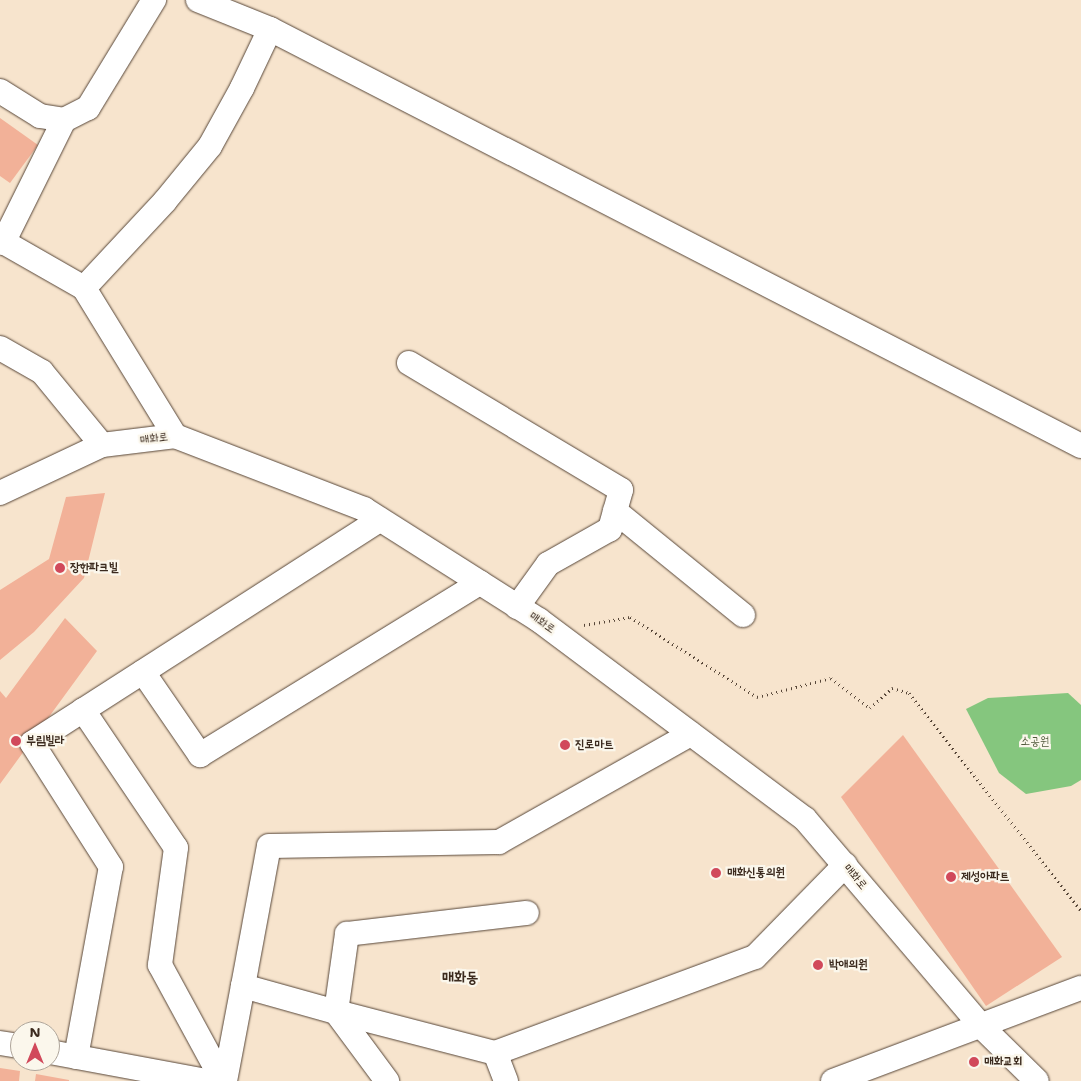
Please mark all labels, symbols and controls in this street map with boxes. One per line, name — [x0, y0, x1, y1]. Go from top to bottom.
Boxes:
street label: 매화로 — [139, 430, 169, 448]
place label: 장한파크빌 — [70, 561, 118, 575]
marker: 장한파크빌 — [54, 562, 66, 574]
street label: 매화로 — [526, 609, 558, 637]
place label: 부림빌라 — [26, 734, 65, 748]
marker: 부림빌라 — [10, 735, 22, 747]
park label: 소공원 — [1021, 735, 1049, 749]
place label: 진로마트 — [575, 738, 614, 752]
marker: 진로마트 — [559, 739, 571, 751]
street label: 매화로 — [840, 861, 870, 893]
marker: 매화신통의원 — [709, 866, 723, 880]
place label: 매화신통의원 — [727, 866, 785, 880]
place label: 제성아파트 — [961, 870, 1009, 884]
marker: 제성아파트 — [945, 871, 957, 883]
marker: 박애의원 — [811, 958, 825, 972]
place label: 박애의원 — [829, 958, 868, 972]
district label: 매화동 — [442, 969, 478, 987]
north arrow — [10, 1021, 60, 1071]
text: N — [29, 1023, 41, 1041]
place label: 매화교회 — [984, 1055, 1023, 1069]
marker: 매화교회 — [968, 1056, 980, 1068]

